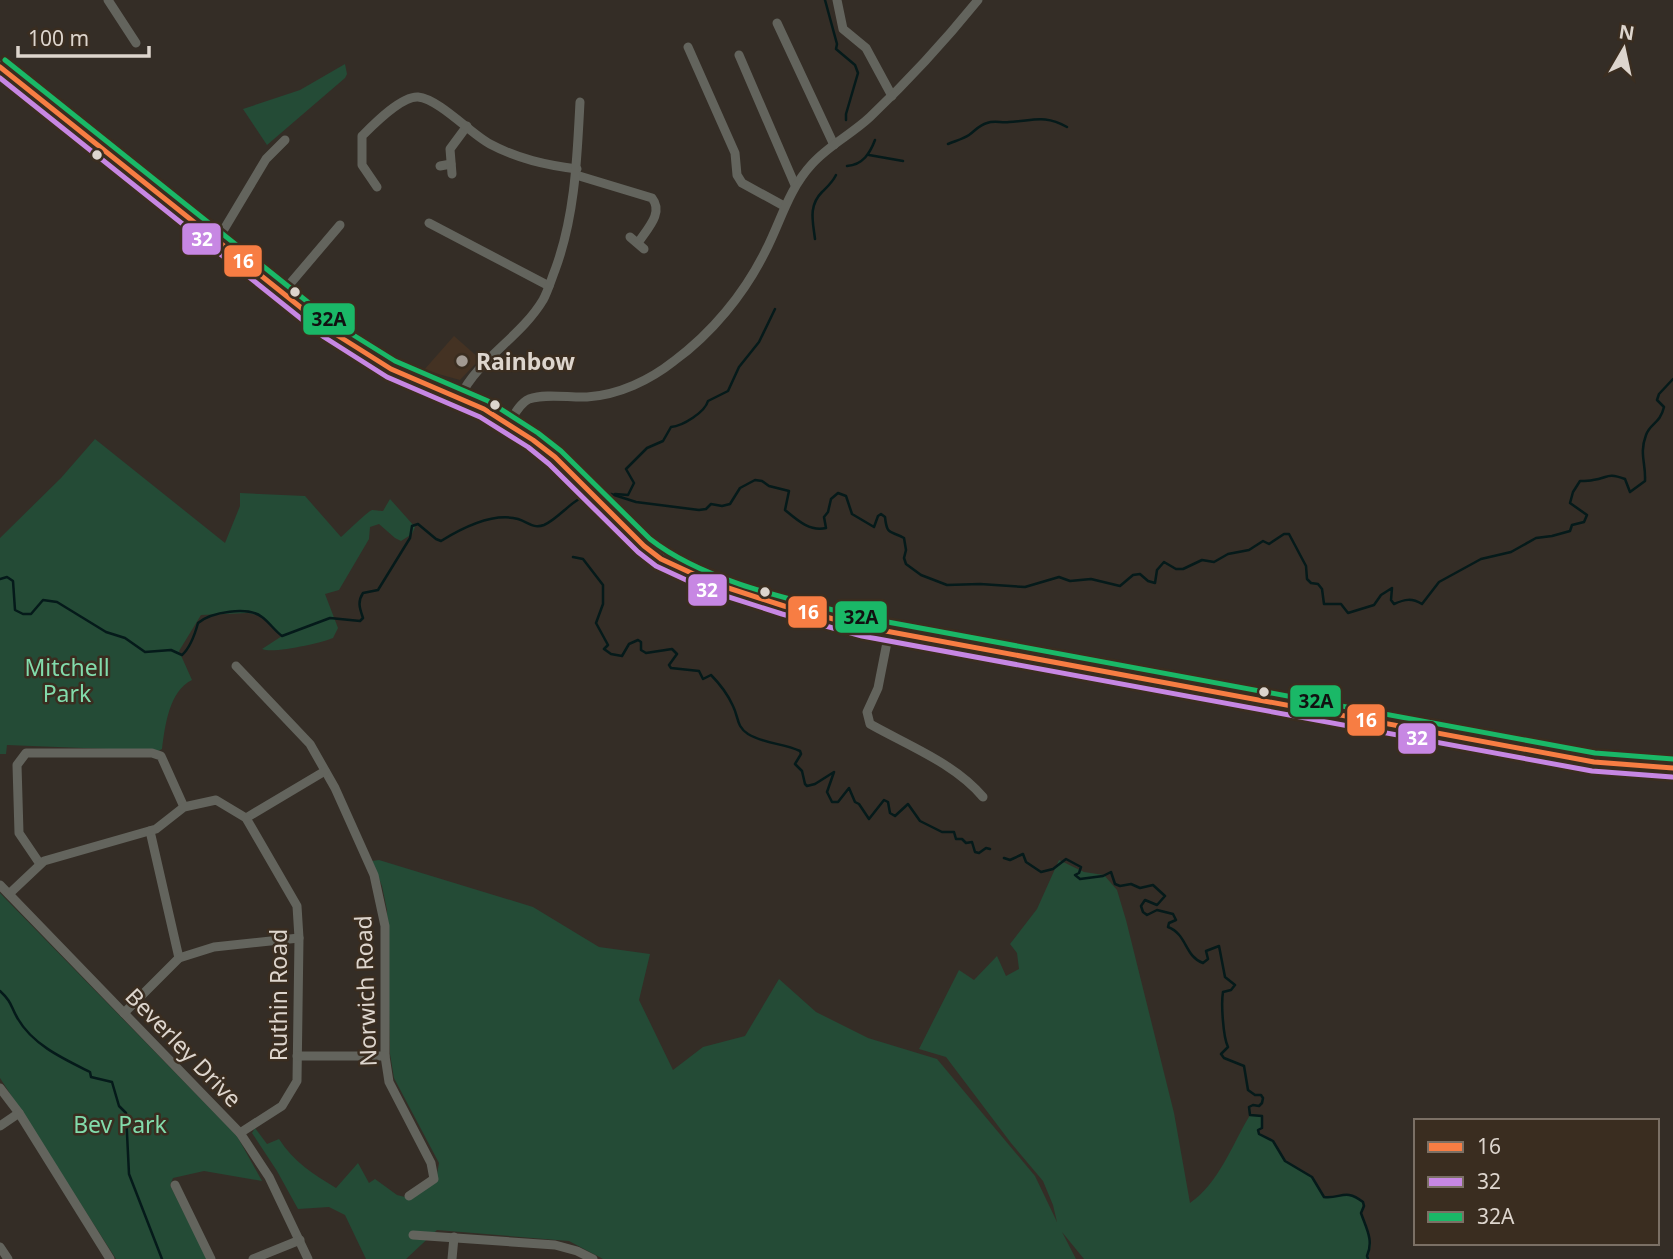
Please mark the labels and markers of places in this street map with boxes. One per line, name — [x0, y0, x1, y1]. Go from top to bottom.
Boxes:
unlabelled marker — [90, 148, 104, 162]
unlabelled marker — [288, 285, 302, 299]
place label: Rainbow — [476, 345, 575, 377]
marker: Rainbow — [454, 353, 470, 369]
unlabelled marker — [488, 398, 502, 412]
unlabelled marker — [758, 585, 772, 599]
unlabelled marker — [1257, 685, 1271, 699]

